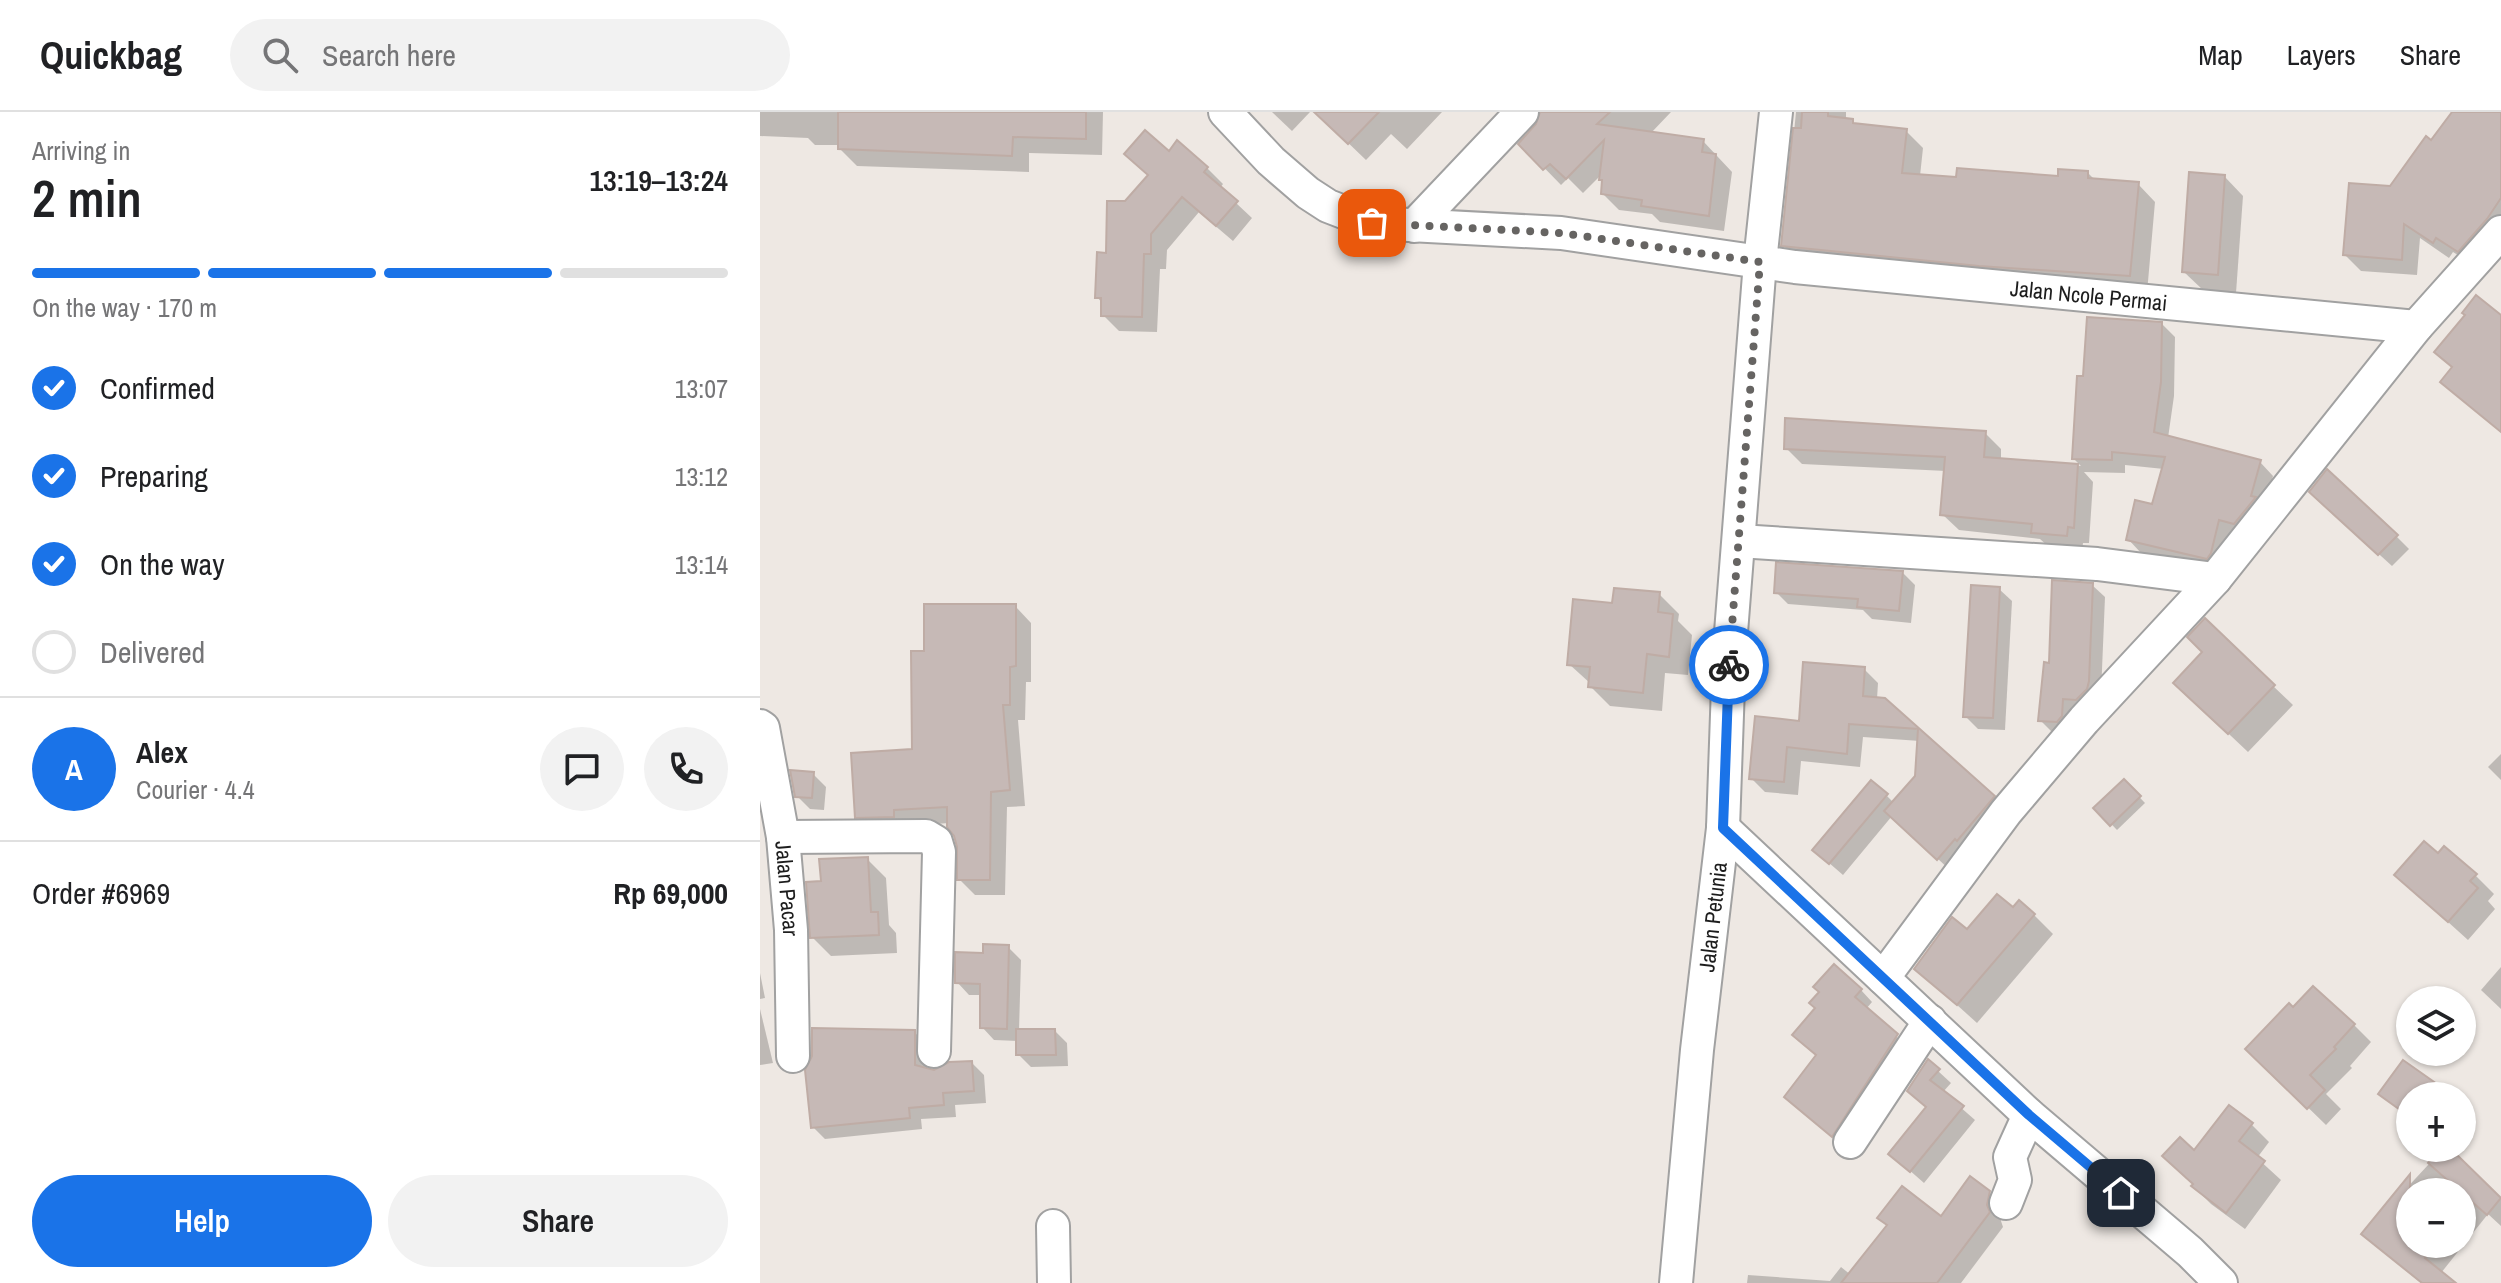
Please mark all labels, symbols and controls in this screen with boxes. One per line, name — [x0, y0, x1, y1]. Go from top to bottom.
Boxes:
search box — [230, 19, 790, 91]
text: Quickbag — [40, 30, 182, 81]
icon: search — [258, 33, 302, 77]
text: Search here — [322, 35, 456, 75]
text: Map — [2198, 36, 2243, 74]
text: Layers — [2287, 36, 2356, 74]
text: Share — [2400, 36, 2461, 74]
text: Arriving in — [32, 133, 130, 168]
text: 13:19–13:24 — [589, 160, 728, 200]
text: 2 min — [32, 163, 142, 233]
pin — [1338, 189, 1406, 257]
icon: bag — [1350, 201, 1394, 245]
street label: Jalan Ncole Permai — [2009, 273, 2169, 318]
text: On the way · 170 m — [32, 290, 217, 325]
icon: check — [32, 366, 76, 410]
text: Confirmed — [100, 368, 215, 408]
text: 13:07 — [675, 371, 728, 406]
icon: check — [32, 454, 76, 498]
text: Preparing — [100, 456, 208, 496]
text: 13:12 — [675, 459, 728, 494]
icon: check — [32, 542, 76, 586]
text: On the way — [100, 544, 224, 584]
text: 13:14 — [675, 547, 728, 582]
courier — [1689, 625, 1769, 705]
text: Delivered — [100, 632, 205, 672]
icon: bike — [1707, 643, 1751, 687]
button: chat — [540, 727, 624, 811]
button: phone — [644, 727, 728, 811]
text: Alex — [136, 732, 188, 772]
text: A — [65, 749, 83, 789]
text: Courier · 4.4 — [136, 772, 255, 807]
street label: Jalan Pacar — [768, 840, 806, 936]
street label: Jalan Petunia — [1691, 860, 1734, 973]
text: Order #6969 — [32, 873, 170, 913]
text: Rp 69,000 — [613, 873, 728, 913]
map controls — [2396, 986, 2476, 1258]
button: layers — [2396, 986, 2476, 1066]
button: + — [2396, 1082, 2476, 1162]
pin — [2087, 1159, 2155, 1227]
icon: home — [2099, 1171, 2143, 1215]
button: Help — [32, 1175, 372, 1267]
button: Share — [388, 1175, 728, 1267]
button: − — [2396, 1178, 2476, 1258]

